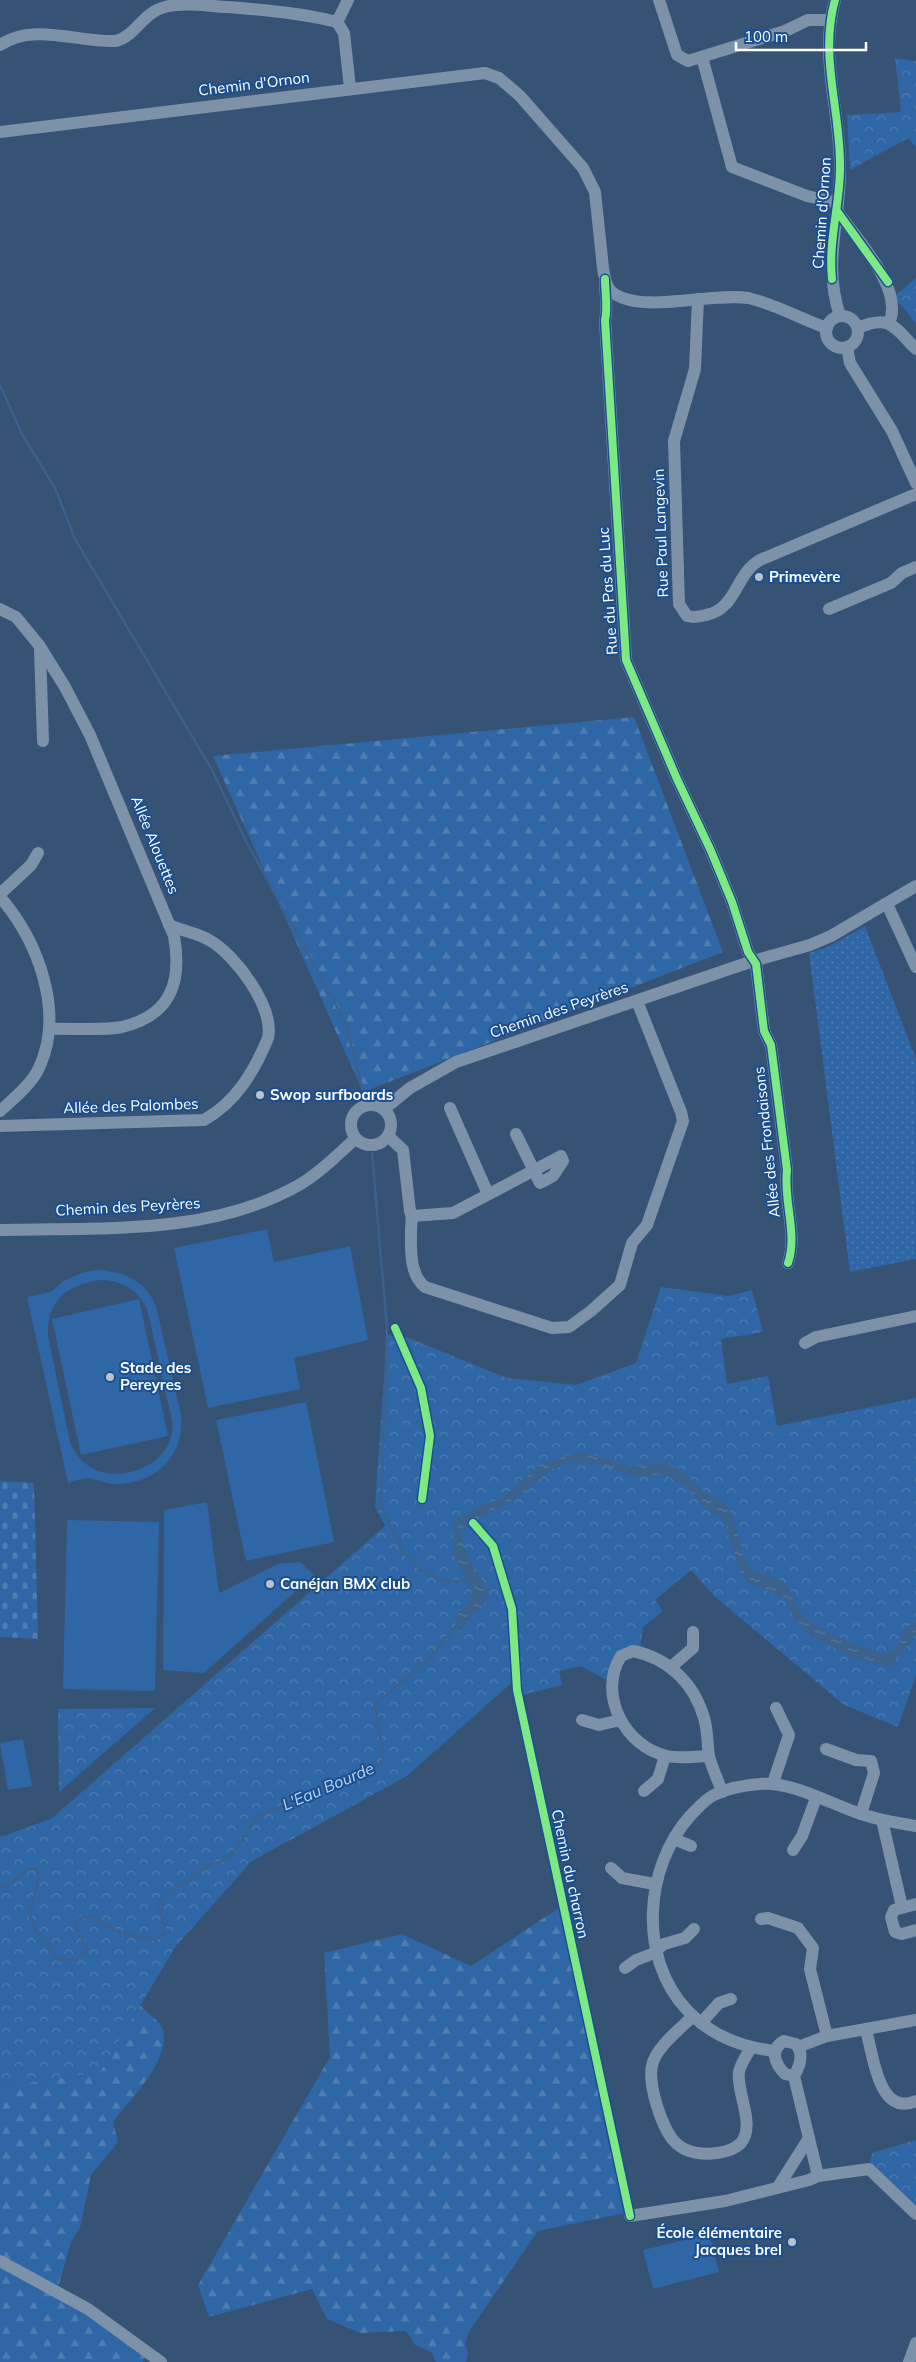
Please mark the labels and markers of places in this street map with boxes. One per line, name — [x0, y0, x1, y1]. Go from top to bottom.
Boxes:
place label: Primevère — [769, 567, 840, 586]
marker: Primevère — [753, 571, 765, 583]
place label: Swop surfboards — [270, 1085, 393, 1104]
marker: Swop surfboards — [254, 1089, 266, 1101]
place label: Stade des Pereyres — [120, 1358, 191, 1394]
marker: Stade des Pereyres — [104, 1371, 116, 1383]
place label: Canéjan BMX club — [280, 1574, 410, 1593]
marker: Canéjan BMX club — [264, 1578, 276, 1590]
place label: École élémentaire Jacques brel — [657, 2223, 782, 2259]
marker: École élémentaire Jacques brel — [786, 2236, 798, 2248]

